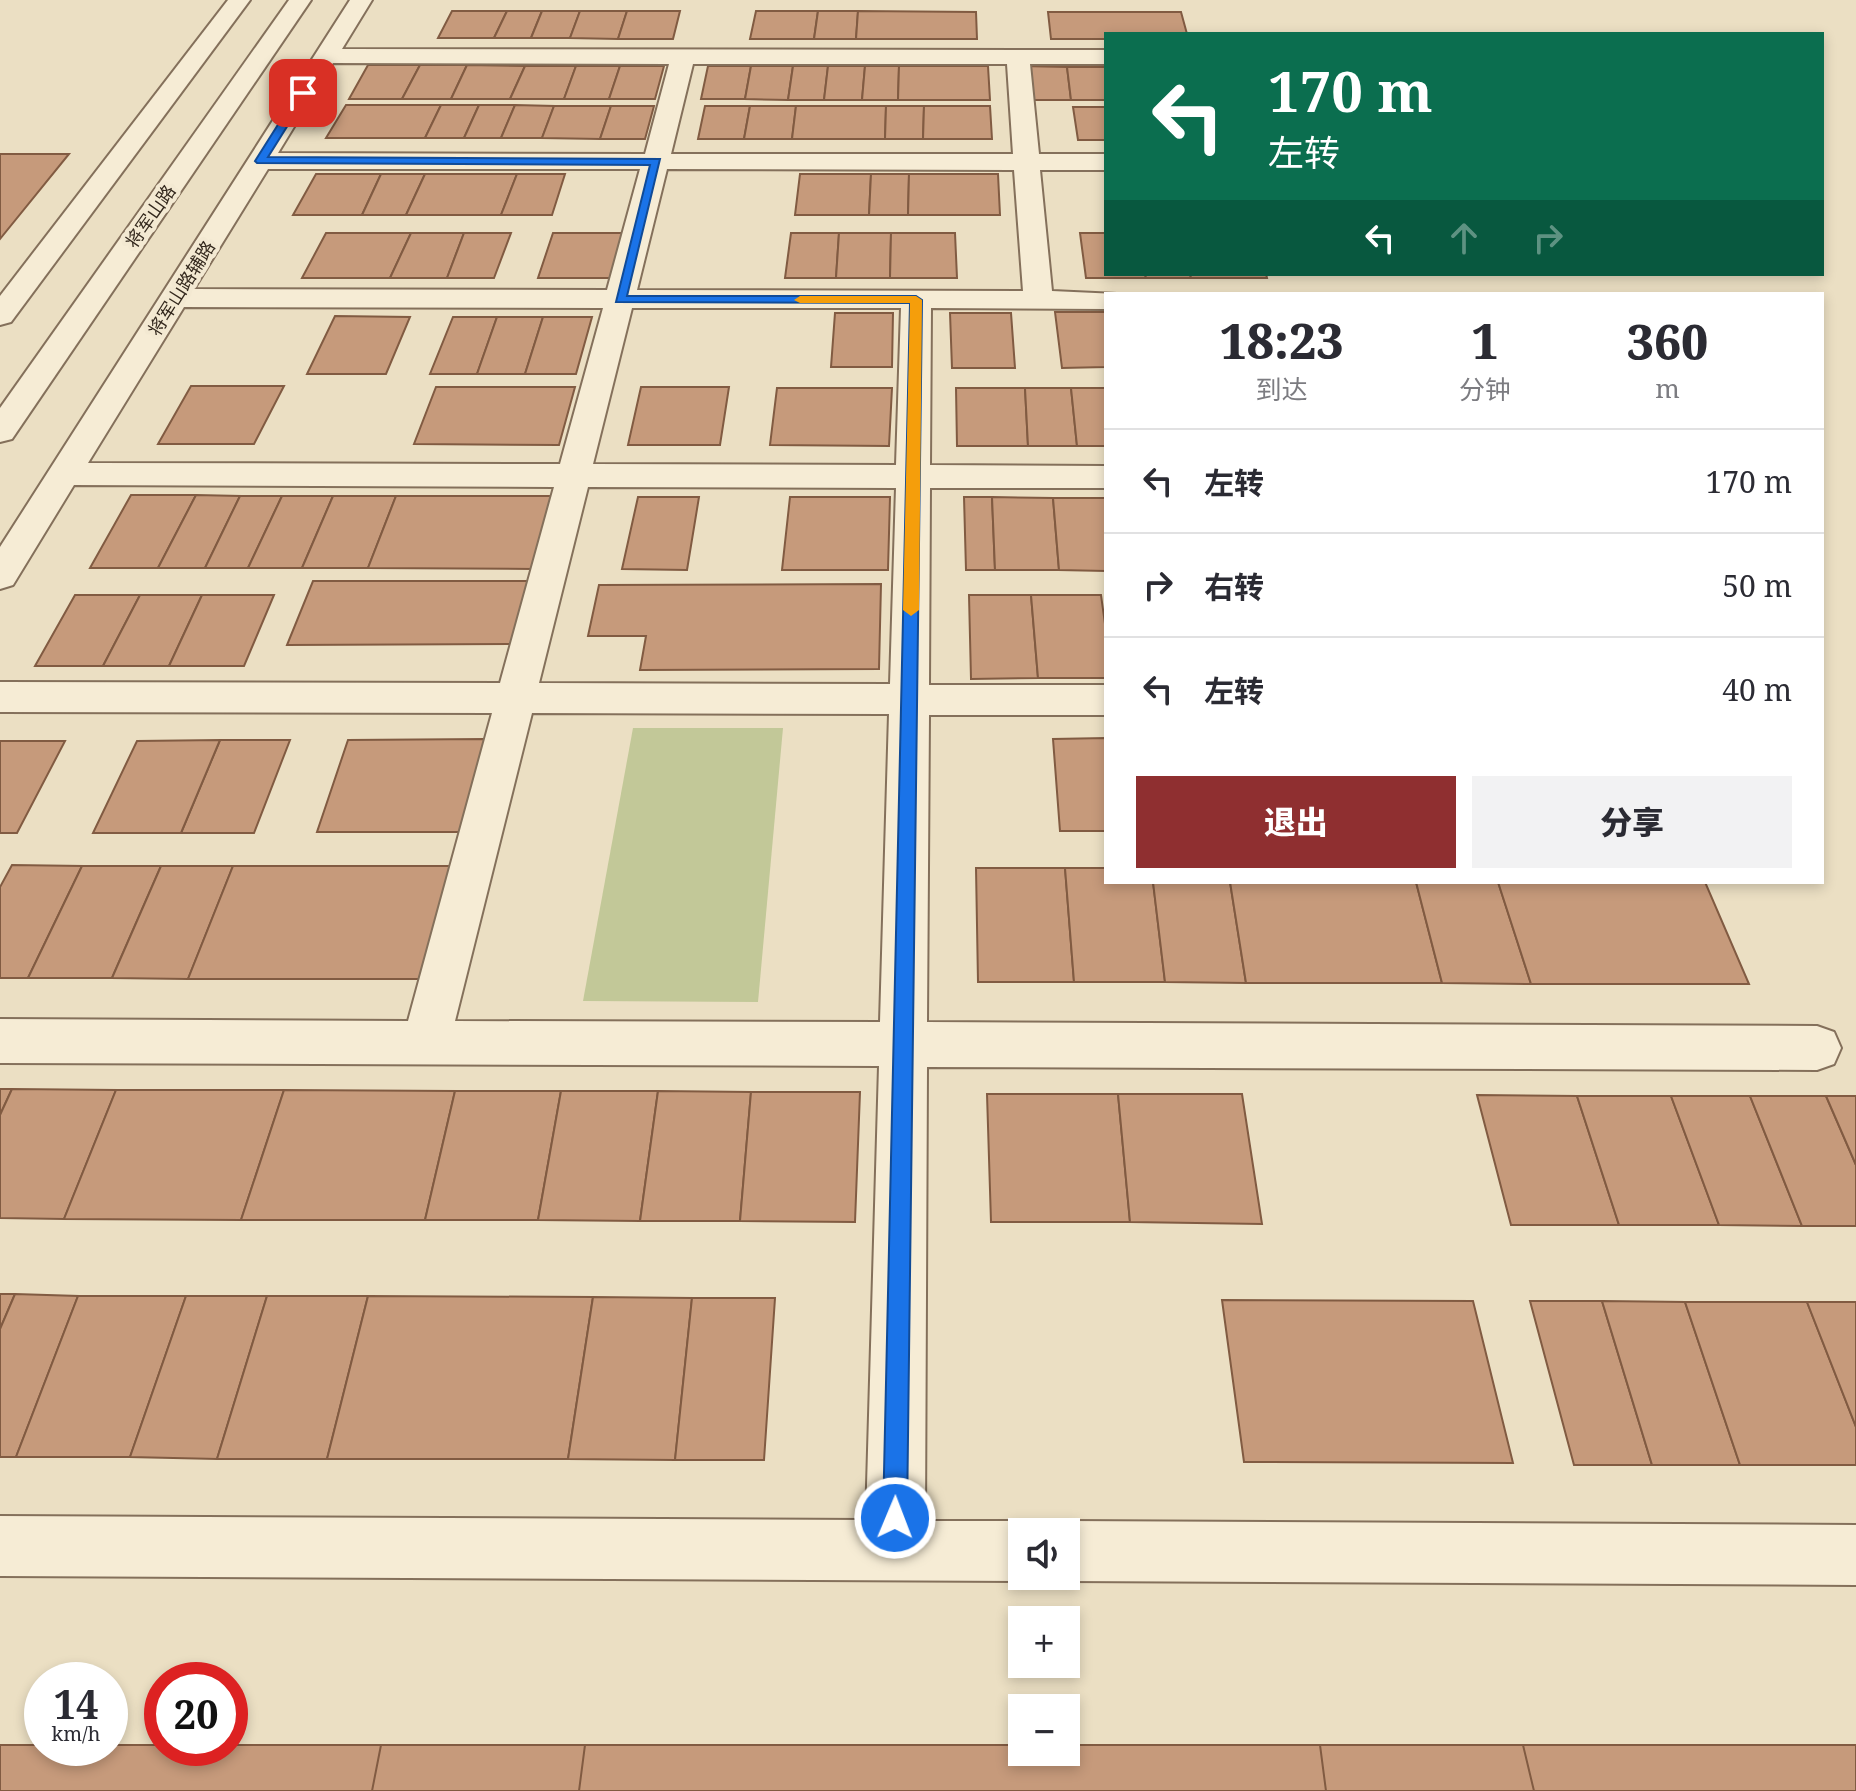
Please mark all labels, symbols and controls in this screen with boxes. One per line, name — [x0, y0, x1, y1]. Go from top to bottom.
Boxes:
text: 170 m — [1268, 52, 1433, 128]
pin — [269, 59, 337, 127]
icon: left — [1136, 64, 1240, 168]
icon: arrive — [281, 71, 325, 115]
text: 左转 — [1268, 128, 1340, 177]
street label: 将军山路 — [120, 180, 180, 252]
icon: left — [1358, 216, 1402, 260]
icon: ahead — [1442, 216, 1486, 260]
icon: right — [1526, 216, 1570, 260]
street label: 将军山路辅路 — [142, 236, 220, 340]
text: 18:23 — [1220, 308, 1343, 373]
text: 1 — [1471, 308, 1499, 373]
text: 360 — [1627, 309, 1708, 374]
text: m — [1655, 370, 1680, 406]
text: 到达 — [1256, 371, 1308, 407]
text: 分钟 — [1459, 371, 1511, 407]
icon: left — [1136, 459, 1180, 503]
text: 170 m — [1706, 461, 1792, 502]
text: 左转 — [1204, 462, 1264, 503]
icon: right — [1136, 563, 1180, 607]
text: 50 m — [1722, 565, 1792, 606]
text: 右转 — [1204, 566, 1264, 607]
icon: left — [1136, 667, 1180, 711]
text: 40 m — [1722, 669, 1792, 710]
text: 左转 — [1204, 670, 1264, 711]
button: 退出 — [1136, 776, 1456, 868]
button: 分享 — [1472, 776, 1792, 868]
position arrow — [853, 1476, 937, 1560]
map controls — [1008, 1518, 1080, 1766]
button: sound — [1008, 1518, 1080, 1590]
button: + — [1008, 1606, 1080, 1678]
speed limit sign: 20 — [144, 1662, 248, 1766]
text: 14 — [53, 1676, 99, 1731]
button: − — [1008, 1694, 1080, 1766]
text: km/h — [51, 1720, 101, 1747]

